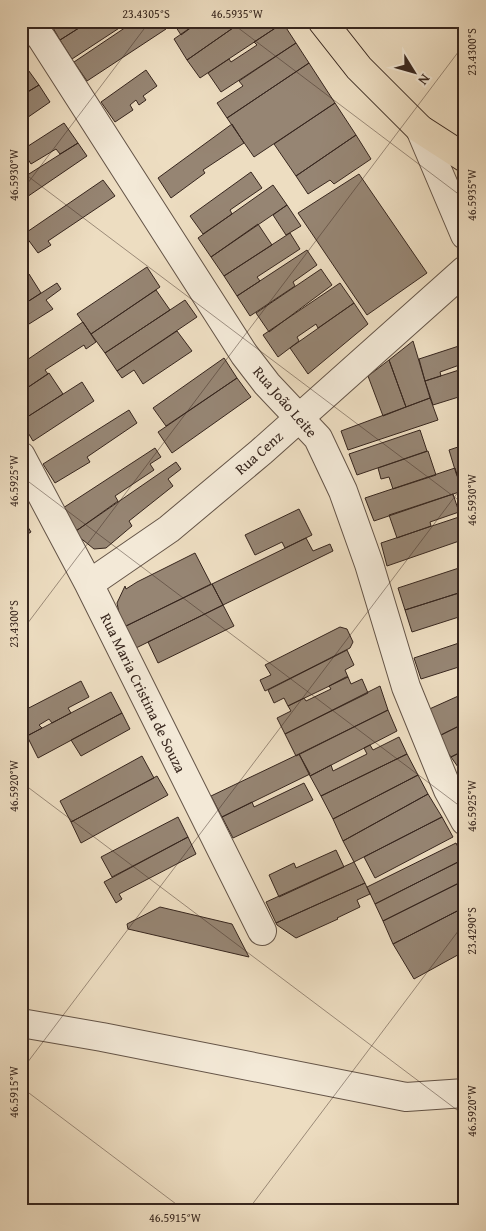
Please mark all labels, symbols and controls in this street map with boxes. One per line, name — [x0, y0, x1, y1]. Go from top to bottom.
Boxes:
text: 23.4305°S — [122, 5, 170, 22]
text: 46.5935°W — [211, 5, 264, 22]
text: 23.4300°S — [463, 28, 480, 76]
north arrow — [388, 48, 438, 98]
text: N — [413, 70, 435, 90]
text: 46.5930°W — [5, 148, 22, 201]
text: 46.5935°W — [463, 168, 480, 221]
street label: Rua João Leite — [248, 361, 322, 442]
street label: Rua Cenz — [230, 426, 288, 479]
text: 46.5925°W — [5, 454, 22, 507]
text: 46.5930°W — [463, 473, 480, 526]
text: 23.4300°S — [5, 600, 22, 648]
street label: Rua Maria Cristina de Souza — [96, 609, 191, 776]
text: 46.5920°W — [5, 759, 22, 812]
text: 46.5925°W — [463, 779, 480, 832]
text: 23.4290°S — [463, 907, 480, 955]
text: 46.5915°W — [5, 1065, 22, 1118]
text: 46.5920°W — [463, 1084, 480, 1137]
text: 46.5915°W — [149, 1209, 202, 1226]

